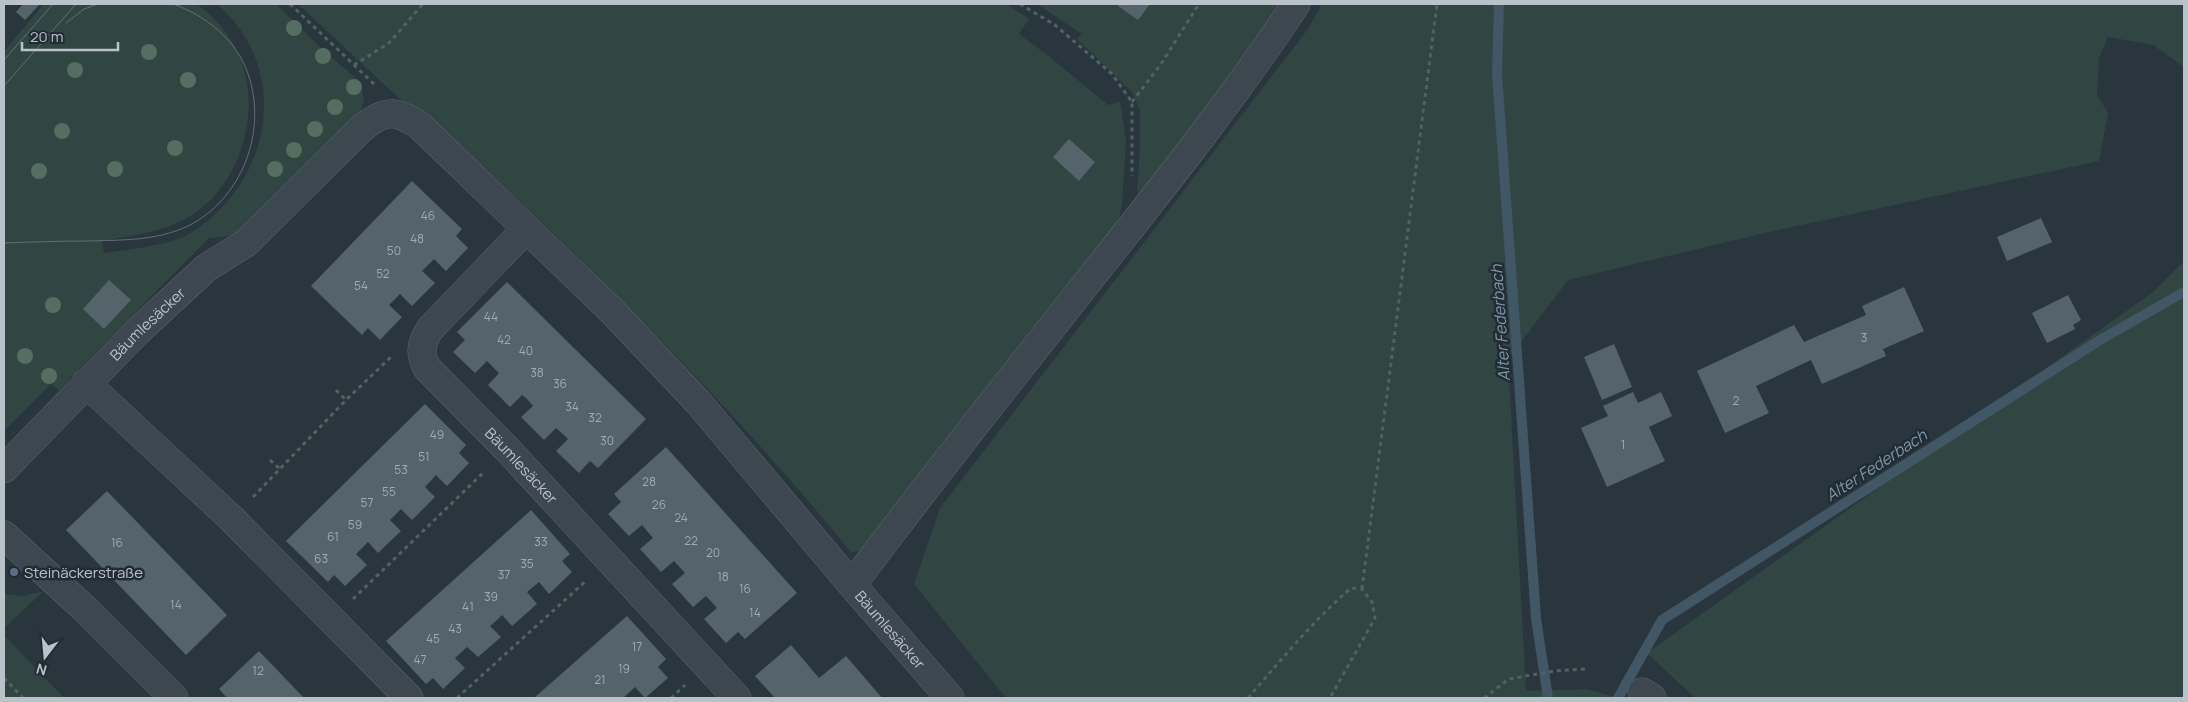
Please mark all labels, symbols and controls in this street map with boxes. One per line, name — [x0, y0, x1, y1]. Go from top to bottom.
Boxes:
scale bar — [22, 20, 119, 52]
text: 20 m — [30, 26, 63, 47]
house number: 46 — [421, 207, 435, 224]
house number: 48 — [410, 230, 424, 247]
house number: 50 — [387, 242, 401, 259]
water label: Alter Federbach — [1485, 264, 1515, 382]
house number: 52 — [376, 265, 390, 282]
house number: 54 — [354, 277, 368, 294]
street label: Bäumlesäcker — [105, 282, 190, 365]
house number: 44 — [484, 308, 498, 325]
house number: 3 — [1861, 329, 1867, 346]
house number: 42 — [497, 331, 511, 348]
house number: 40 — [519, 342, 533, 359]
house number: 38 — [530, 364, 544, 381]
house number: 36 — [553, 375, 567, 392]
house number: 2 — [1733, 392, 1740, 409]
house number: 34 — [565, 398, 579, 415]
house number: 32 — [588, 409, 602, 426]
street label: Bäumlesäcker — [481, 423, 563, 508]
water label: Alter Federbach — [1821, 424, 1931, 506]
house number: 49 — [430, 426, 444, 443]
house number: 30 — [600, 432, 614, 449]
house number: 1 — [1621, 436, 1625, 453]
house number: 51 — [418, 448, 430, 465]
house number: 53 — [394, 461, 408, 478]
house number: 28 — [642, 473, 656, 490]
house number: 55 — [382, 483, 396, 500]
house number: 57 — [361, 494, 373, 511]
house number: 26 — [652, 496, 666, 513]
house number: 24 — [674, 509, 688, 526]
house number: 59 — [348, 516, 362, 533]
house number: 61 — [327, 528, 339, 545]
house number: 22 — [684, 532, 698, 549]
house number: 33 — [534, 533, 548, 550]
house number: 16 — [111, 534, 123, 551]
house number: 20 — [706, 544, 720, 561]
house number: 63 — [314, 550, 328, 567]
house number: 35 — [520, 555, 534, 572]
place label: Steinäckerstraße — [24, 562, 143, 583]
marker: Steinäckerstraße — [8, 566, 20, 578]
house number: 37 — [498, 566, 510, 583]
house number: 18 — [717, 568, 729, 585]
house number: 16 — [739, 580, 751, 597]
street label: Bäumlesäcker — [851, 586, 931, 674]
house number: 39 — [484, 588, 498, 605]
house number: 14 — [170, 596, 182, 613]
house number: 41 — [462, 598, 474, 615]
house number: 14 — [749, 604, 761, 621]
house number: 43 — [448, 620, 462, 637]
house number: 45 — [426, 630, 440, 647]
north arrow — [20, 632, 70, 682]
house number: 17 — [632, 638, 642, 655]
house number: 47 — [413, 651, 427, 668]
text: N — [34, 659, 49, 680]
house number: 19 — [618, 660, 630, 677]
house number: 12 — [252, 662, 264, 679]
house number: 21 — [594, 671, 606, 688]

